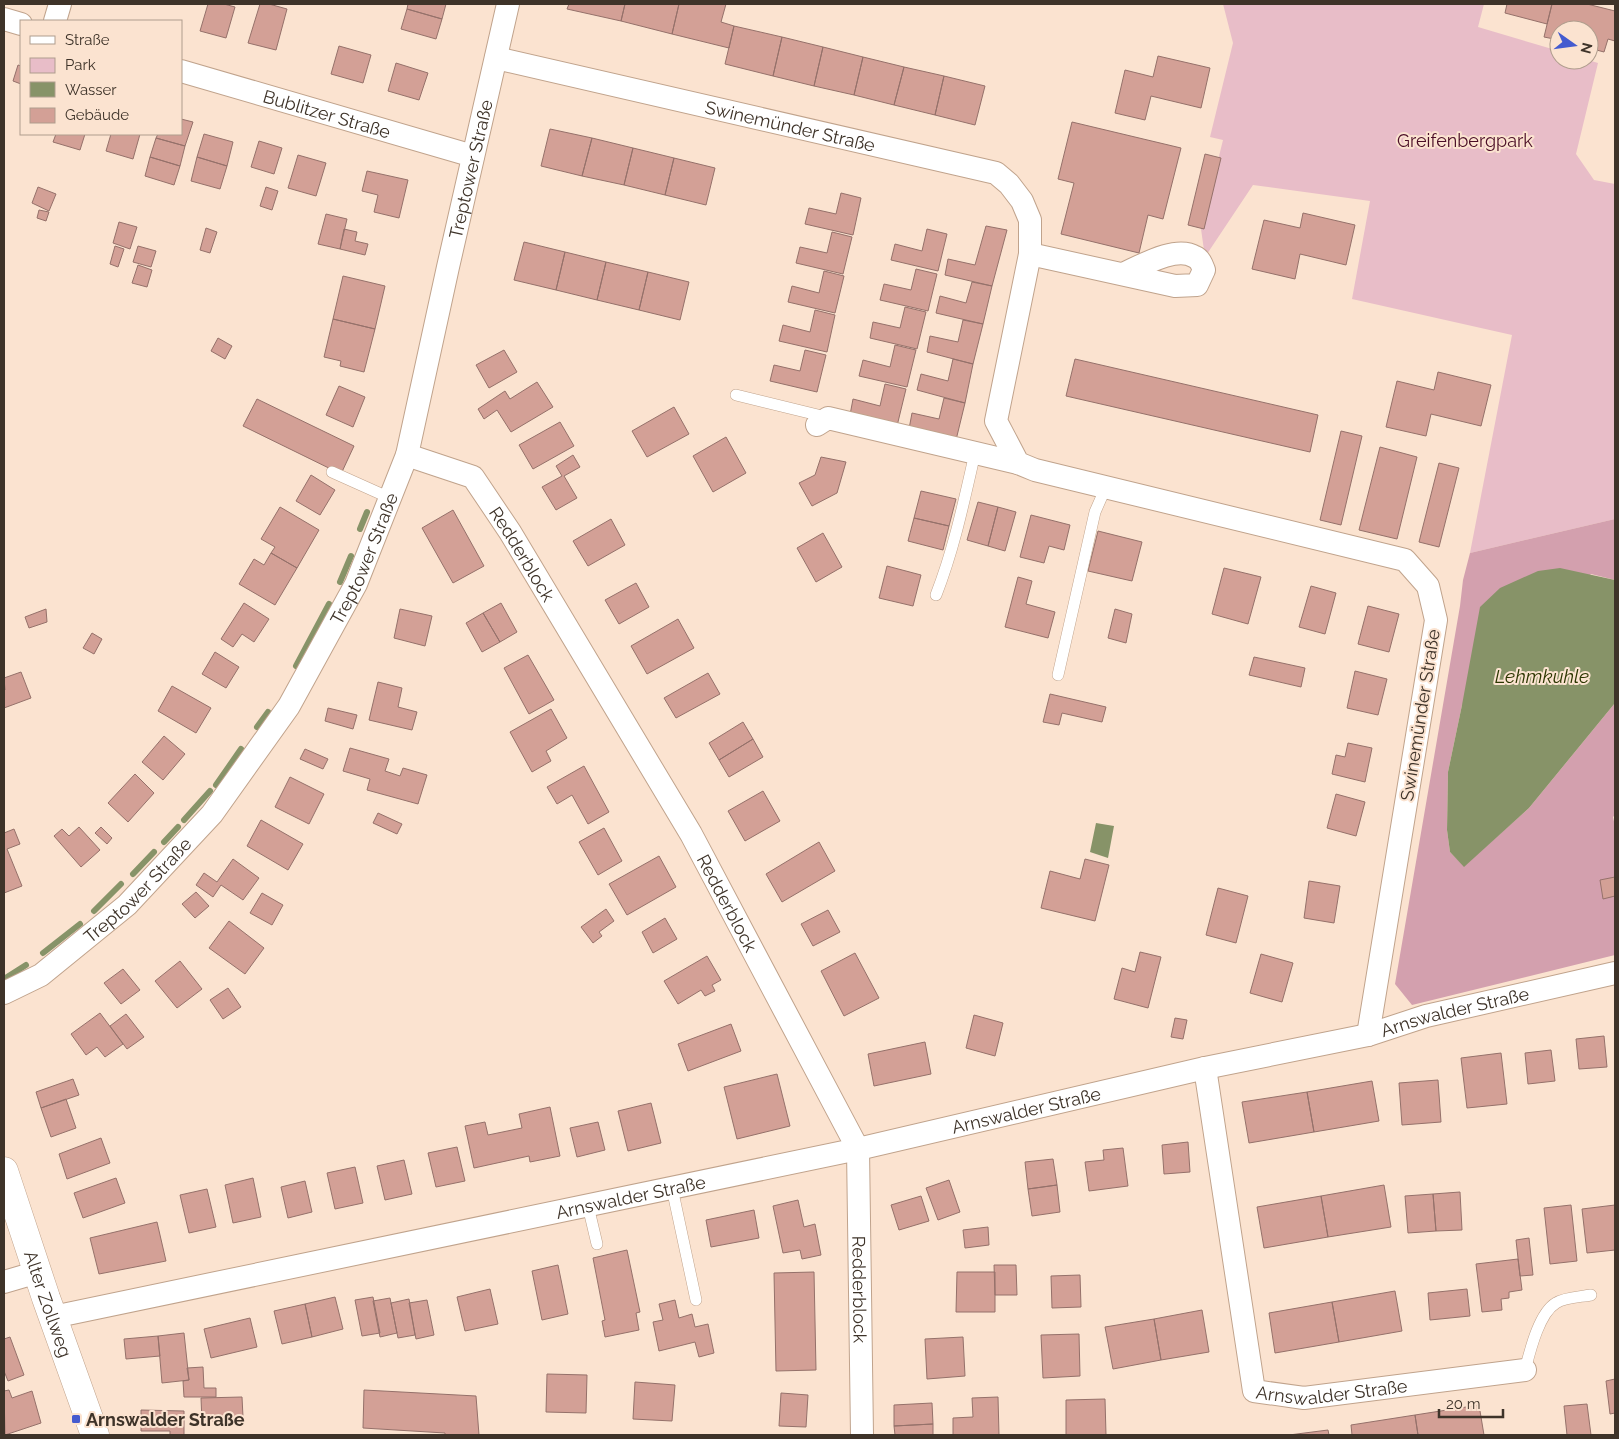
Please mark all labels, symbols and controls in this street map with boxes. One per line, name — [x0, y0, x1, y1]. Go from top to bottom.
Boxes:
legend — [20, 20, 182, 135]
north arrow — [1549, 20, 1599, 70]
text: Straße — [65, 31, 110, 49]
text: N — [1578, 41, 1596, 55]
text: Park — [65, 56, 96, 74]
text: Wasser — [65, 81, 117, 99]
street label: Bublitzer Straße — [261, 85, 394, 142]
street label: Swinemünder Straße — [703, 96, 878, 155]
street label: Treptower Straße — [444, 97, 496, 241]
text: Gebäude — [65, 106, 129, 124]
park label: Greifenbergpark — [1397, 130, 1533, 151]
street label: Treptower Straße — [325, 489, 402, 628]
street label: Redderblock — [485, 502, 560, 605]
street label: Swinemünder Straße — [1396, 627, 1444, 802]
water label: Lehmkuhle — [1495, 665, 1589, 687]
street label: Treptower Straße — [79, 833, 196, 947]
street label: Redderblock — [693, 851, 762, 956]
street label: Arnswalder Straße — [1378, 982, 1531, 1041]
street label: Arnswalder Straße — [950, 1082, 1103, 1137]
street label: Arnswalder Straße — [554, 1171, 708, 1222]
street label: Redderblock — [849, 1236, 871, 1344]
street label: Alter Zollweg — [21, 1248, 77, 1360]
street label: Arnswalder Straße — [1255, 1374, 1409, 1409]
scale bar — [1439, 1386, 1503, 1418]
text: 20 m — [1446, 1395, 1481, 1413]
place label: Arnswalder Straße — [86, 1409, 245, 1430]
marker: Arnswalder Straße — [70, 1413, 82, 1425]

